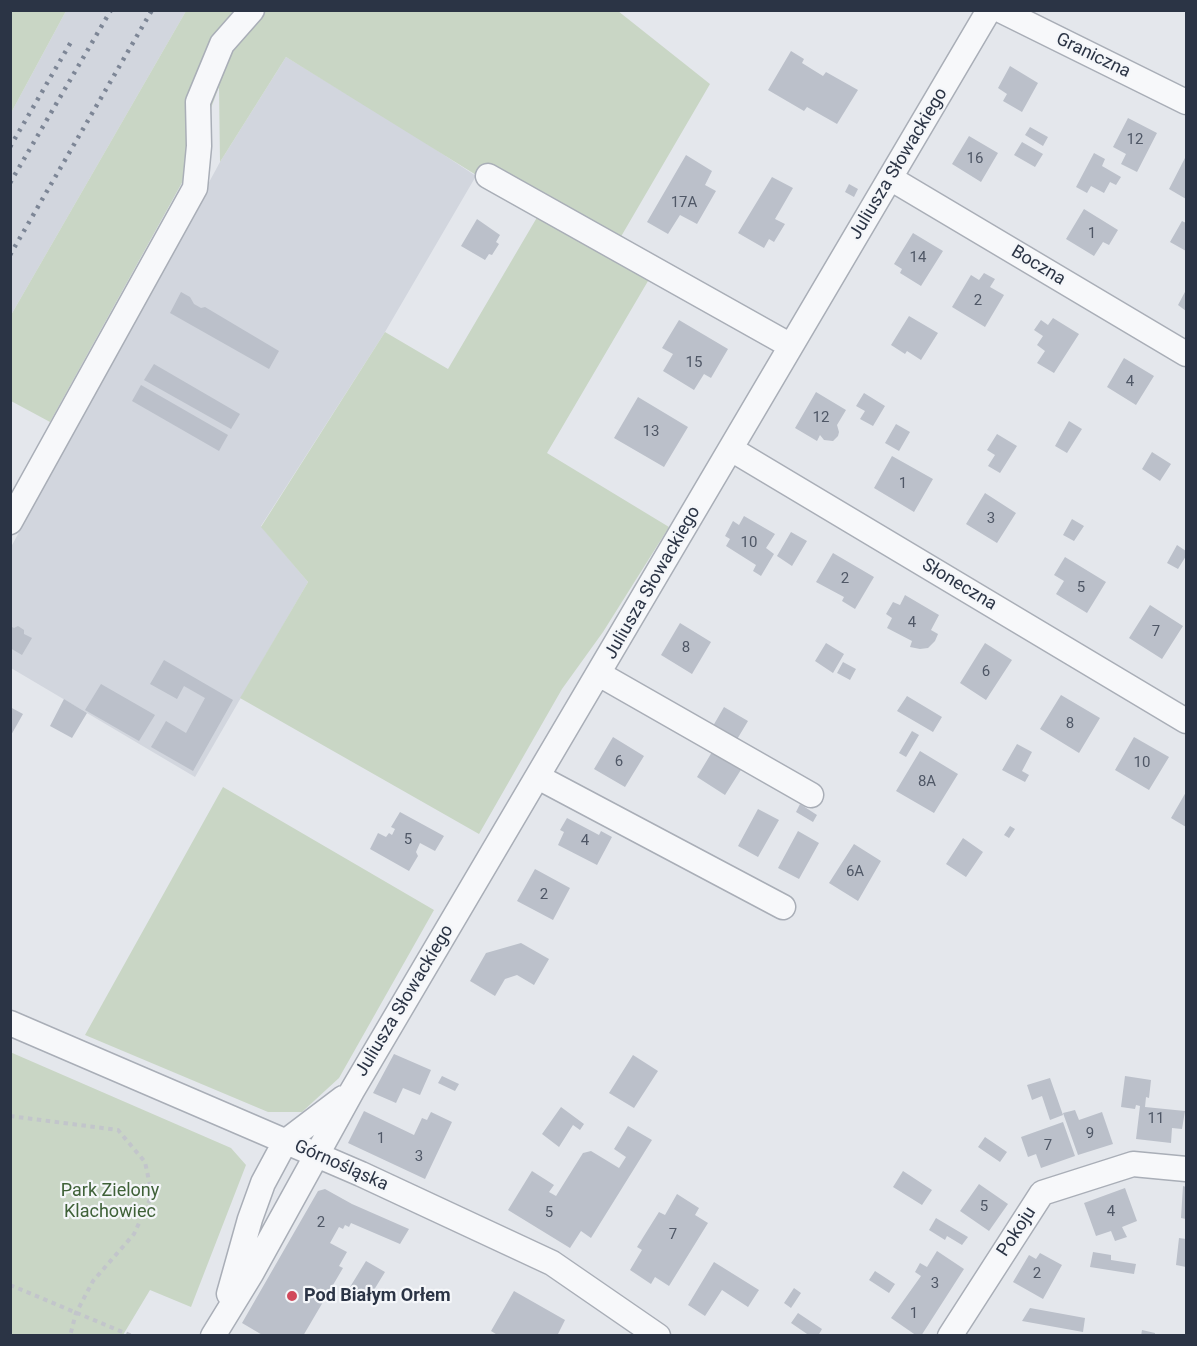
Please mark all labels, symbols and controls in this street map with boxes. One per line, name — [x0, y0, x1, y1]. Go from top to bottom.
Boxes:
street label: Graniczna — [1052, 29, 1134, 83]
street label: Juliusza Słowackiego — [845, 84, 953, 244]
house number: 12 — [1127, 131, 1143, 149]
house number: 16 — [967, 150, 983, 168]
house number: 17A — [671, 194, 697, 212]
house number: 1 — [1088, 225, 1096, 243]
street label: Boczna — [1007, 241, 1069, 291]
house number: 14 — [910, 249, 926, 267]
house number: 2 — [974, 292, 982, 310]
house number: 15 — [686, 354, 702, 372]
house number: 4 — [1126, 373, 1134, 391]
house number: 12 — [813, 409, 829, 427]
house number: 13 — [643, 423, 659, 441]
house number: 1 — [899, 475, 907, 493]
street label: Juliusza Słowackiego — [600, 503, 706, 663]
house number: 3 — [987, 510, 995, 528]
house number: 10 — [741, 534, 757, 552]
street label: Słoneczna — [918, 554, 1000, 616]
house number: 2 — [841, 570, 849, 588]
house number: 5 — [1077, 579, 1085, 597]
house number: 4 — [908, 614, 916, 632]
house number: 7 — [1152, 623, 1160, 641]
house number: 8 — [682, 639, 690, 657]
house number: 6 — [982, 663, 990, 681]
house number: 8 — [1066, 715, 1074, 733]
house number: 6 — [615, 753, 623, 771]
house number: 10 — [1134, 754, 1150, 772]
house number: 8A — [918, 773, 936, 791]
house number: 5 — [404, 831, 412, 849]
house number: 4 — [581, 832, 589, 850]
house number: 6A — [846, 863, 864, 881]
house number: 2 — [540, 886, 548, 904]
street label: Juliusza Słowackiego — [351, 921, 459, 1081]
house number: 11 — [1148, 1110, 1164, 1128]
house number: 9 — [1086, 1125, 1094, 1143]
house number: 1 — [377, 1130, 385, 1148]
street label: Górnośląska — [291, 1136, 391, 1196]
house number: 7 — [1044, 1137, 1052, 1155]
house number: 3 — [415, 1148, 423, 1166]
park label: Park Zielony Klachowiec — [61, 1180, 159, 1222]
house number: 5 — [980, 1198, 988, 1216]
street label: Pokoju — [993, 1203, 1041, 1261]
house number: 4 — [1107, 1203, 1115, 1221]
house number: 5 — [545, 1204, 553, 1222]
house number: 2 — [317, 1214, 325, 1232]
house number: 7 — [669, 1226, 677, 1244]
house number: 2 — [1033, 1265, 1041, 1283]
house number: 3 — [931, 1275, 939, 1293]
place label: Pod Białym Orłem — [304, 1285, 451, 1307]
marker: Pod Białym Orłem — [285, 1289, 299, 1303]
house number: 1 — [910, 1305, 918, 1323]

